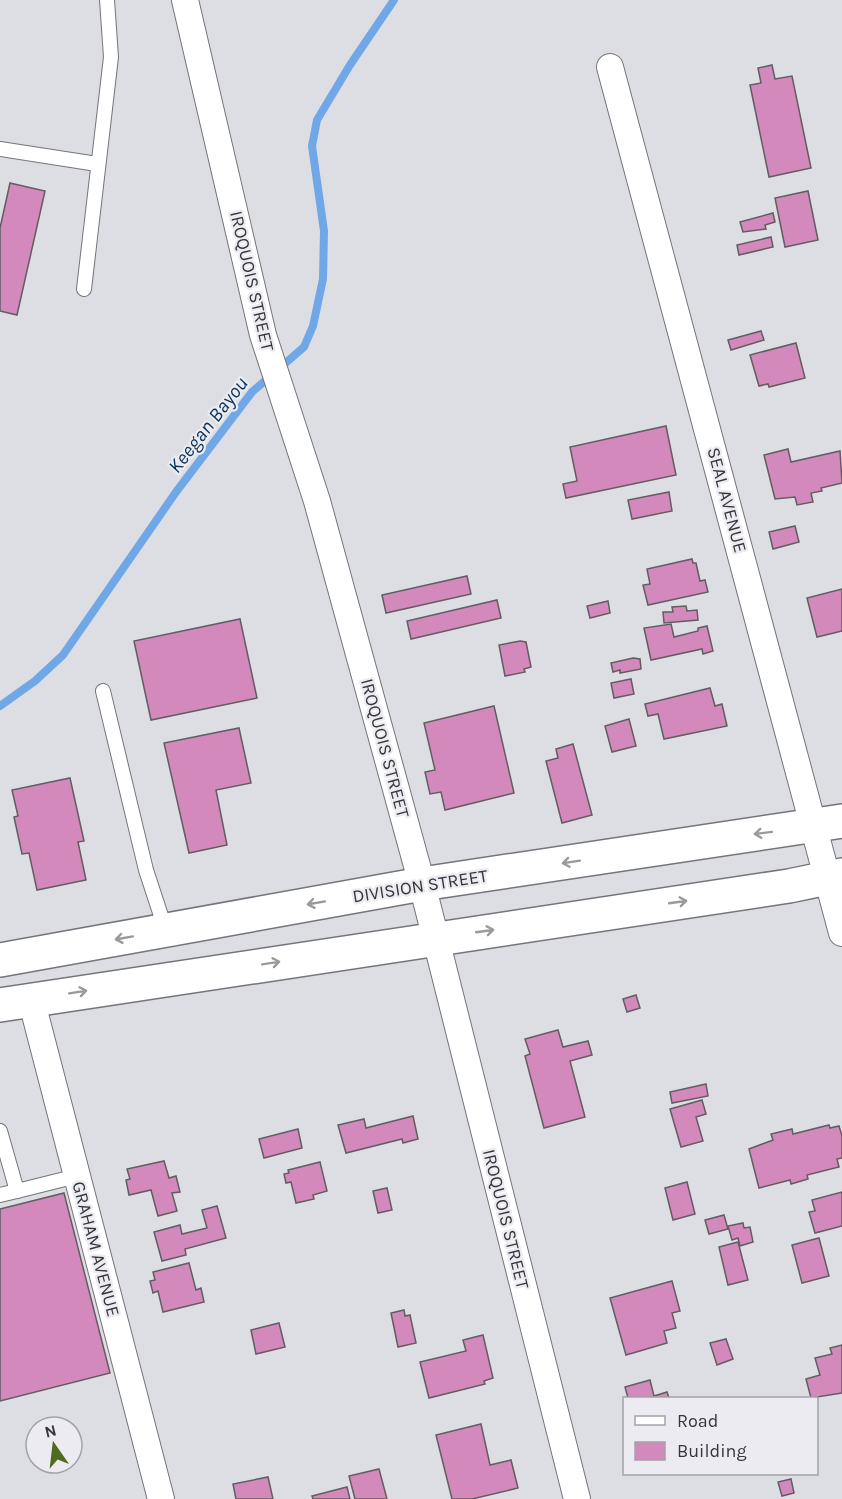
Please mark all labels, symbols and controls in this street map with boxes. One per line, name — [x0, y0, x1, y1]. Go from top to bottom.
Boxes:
street label: IROQUOIS STREET — [225, 209, 279, 353]
water label: Keegan Bayou — [163, 372, 253, 478]
street label: SEAL AVENUE — [702, 445, 752, 555]
street label: IROQUOIS STREET — [356, 676, 414, 820]
one-way arrow — [754, 827, 774, 838]
one-way arrow — [561, 856, 581, 867]
street label: DIVISION STREET — [351, 864, 489, 908]
one-way arrow — [667, 897, 687, 908]
one-way arrow — [307, 898, 326, 909]
one-way arrow — [474, 925, 494, 936]
one-way arrow — [115, 933, 134, 944]
one-way arrow — [261, 957, 280, 968]
one-way arrow — [68, 986, 88, 997]
street label: IROQUOIS STREET — [478, 1147, 534, 1291]
street label: GRAHAM AVENUE — [67, 1179, 125, 1319]
legend — [623, 1397, 818, 1475]
text: Road — [677, 1410, 718, 1432]
north arrow — [24, 1415, 84, 1475]
text: N — [43, 1420, 58, 1442]
text: Building — [677, 1440, 747, 1462]

